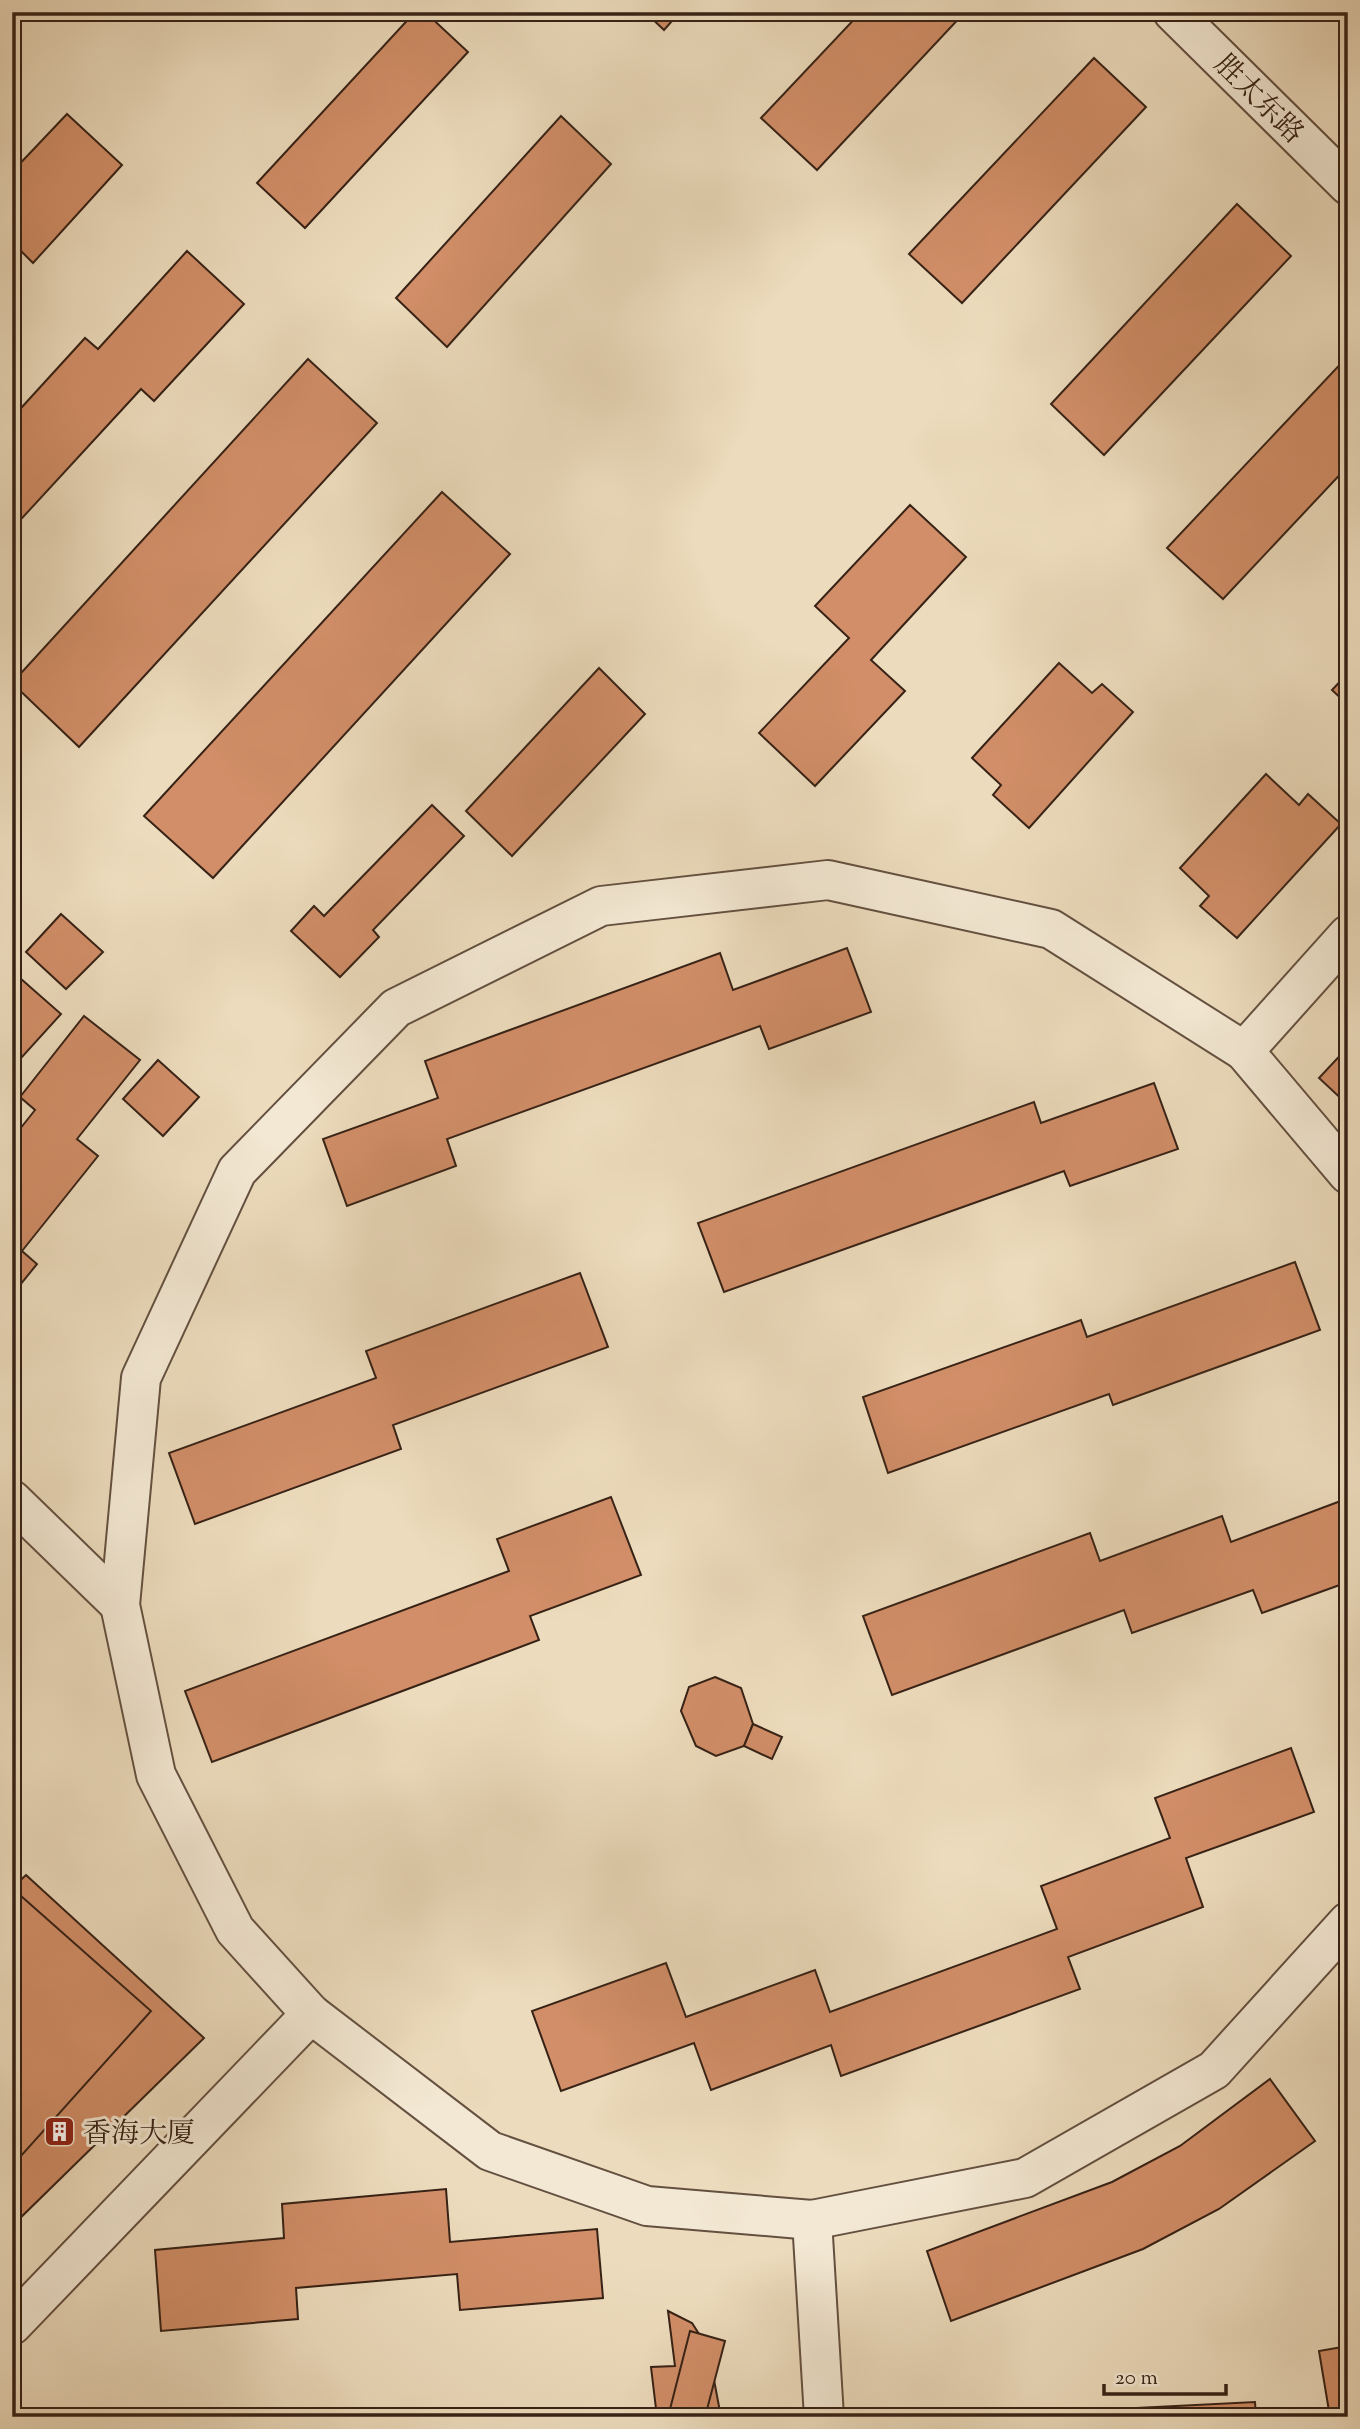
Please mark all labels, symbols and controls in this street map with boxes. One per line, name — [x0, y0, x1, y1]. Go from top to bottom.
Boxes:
street label: 胜太东路 — [1204, 46, 1312, 154]
building icon: 香海大厦 — [43, 2115, 77, 2149]
place label: 香海大厦 — [83, 2115, 195, 2155]
scale bar — [1104, 2352, 1227, 2396]
text: 20 m — [1115, 2364, 1158, 2394]

